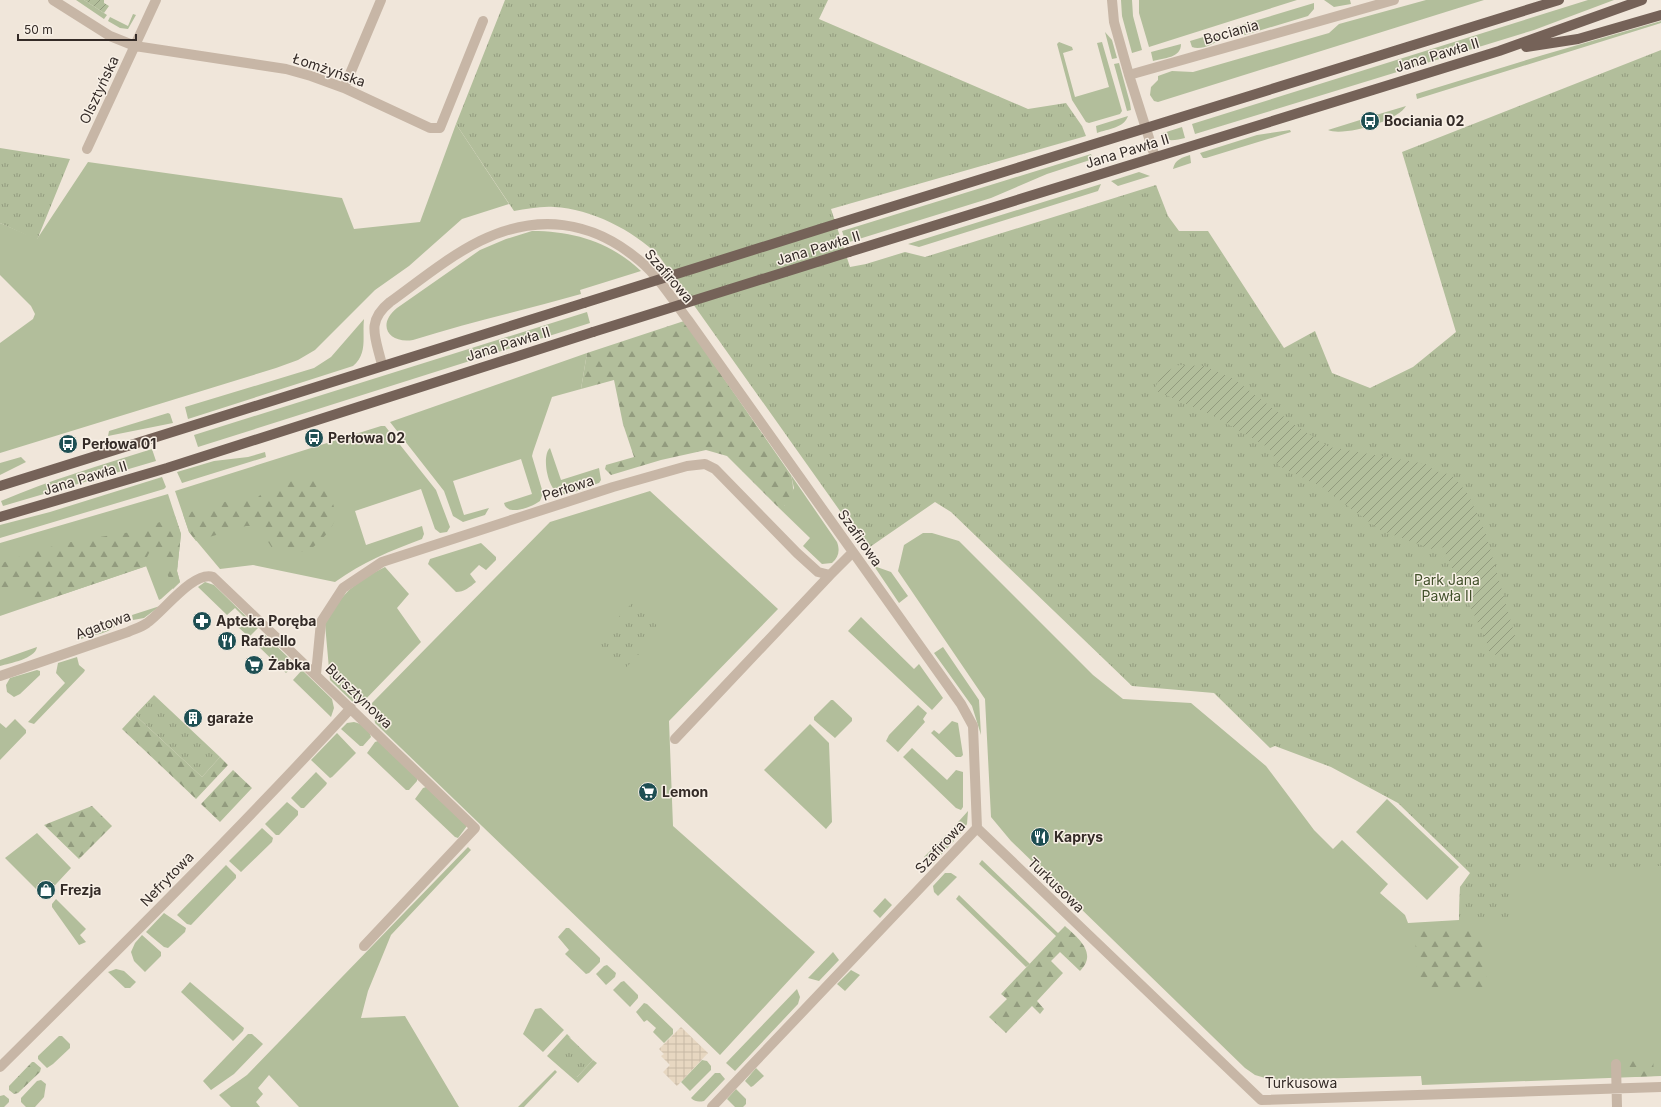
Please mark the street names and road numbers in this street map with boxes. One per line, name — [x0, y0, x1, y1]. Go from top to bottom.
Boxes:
street label: Bociania — [1201, 16, 1260, 47]
street label: Jana Pawła II — [1393, 34, 1481, 75]
street label: Łomżyńska — [291, 49, 368, 90]
street label: Olsztyńska — [75, 53, 122, 127]
street label: Jana Pawła II — [1083, 130, 1171, 171]
street label: Jana Pawła II — [774, 227, 862, 268]
street label: Szafirowa — [641, 245, 697, 306]
street label: Jana Pawła II — [464, 323, 552, 364]
street label: Jana Pawła II — [41, 457, 129, 498]
street label: Perłowa — [540, 471, 596, 504]
street label: Szafirowa — [835, 506, 886, 569]
street label: Agatowa — [73, 607, 133, 642]
street label: Bursztynowa — [322, 660, 396, 732]
street label: Szafirowa — [911, 817, 968, 876]
street label: Nefrytowa — [136, 848, 197, 910]
street label: Turkusowa — [1024, 853, 1088, 916]
street label: Turkusowa — [1265, 1074, 1337, 1091]

